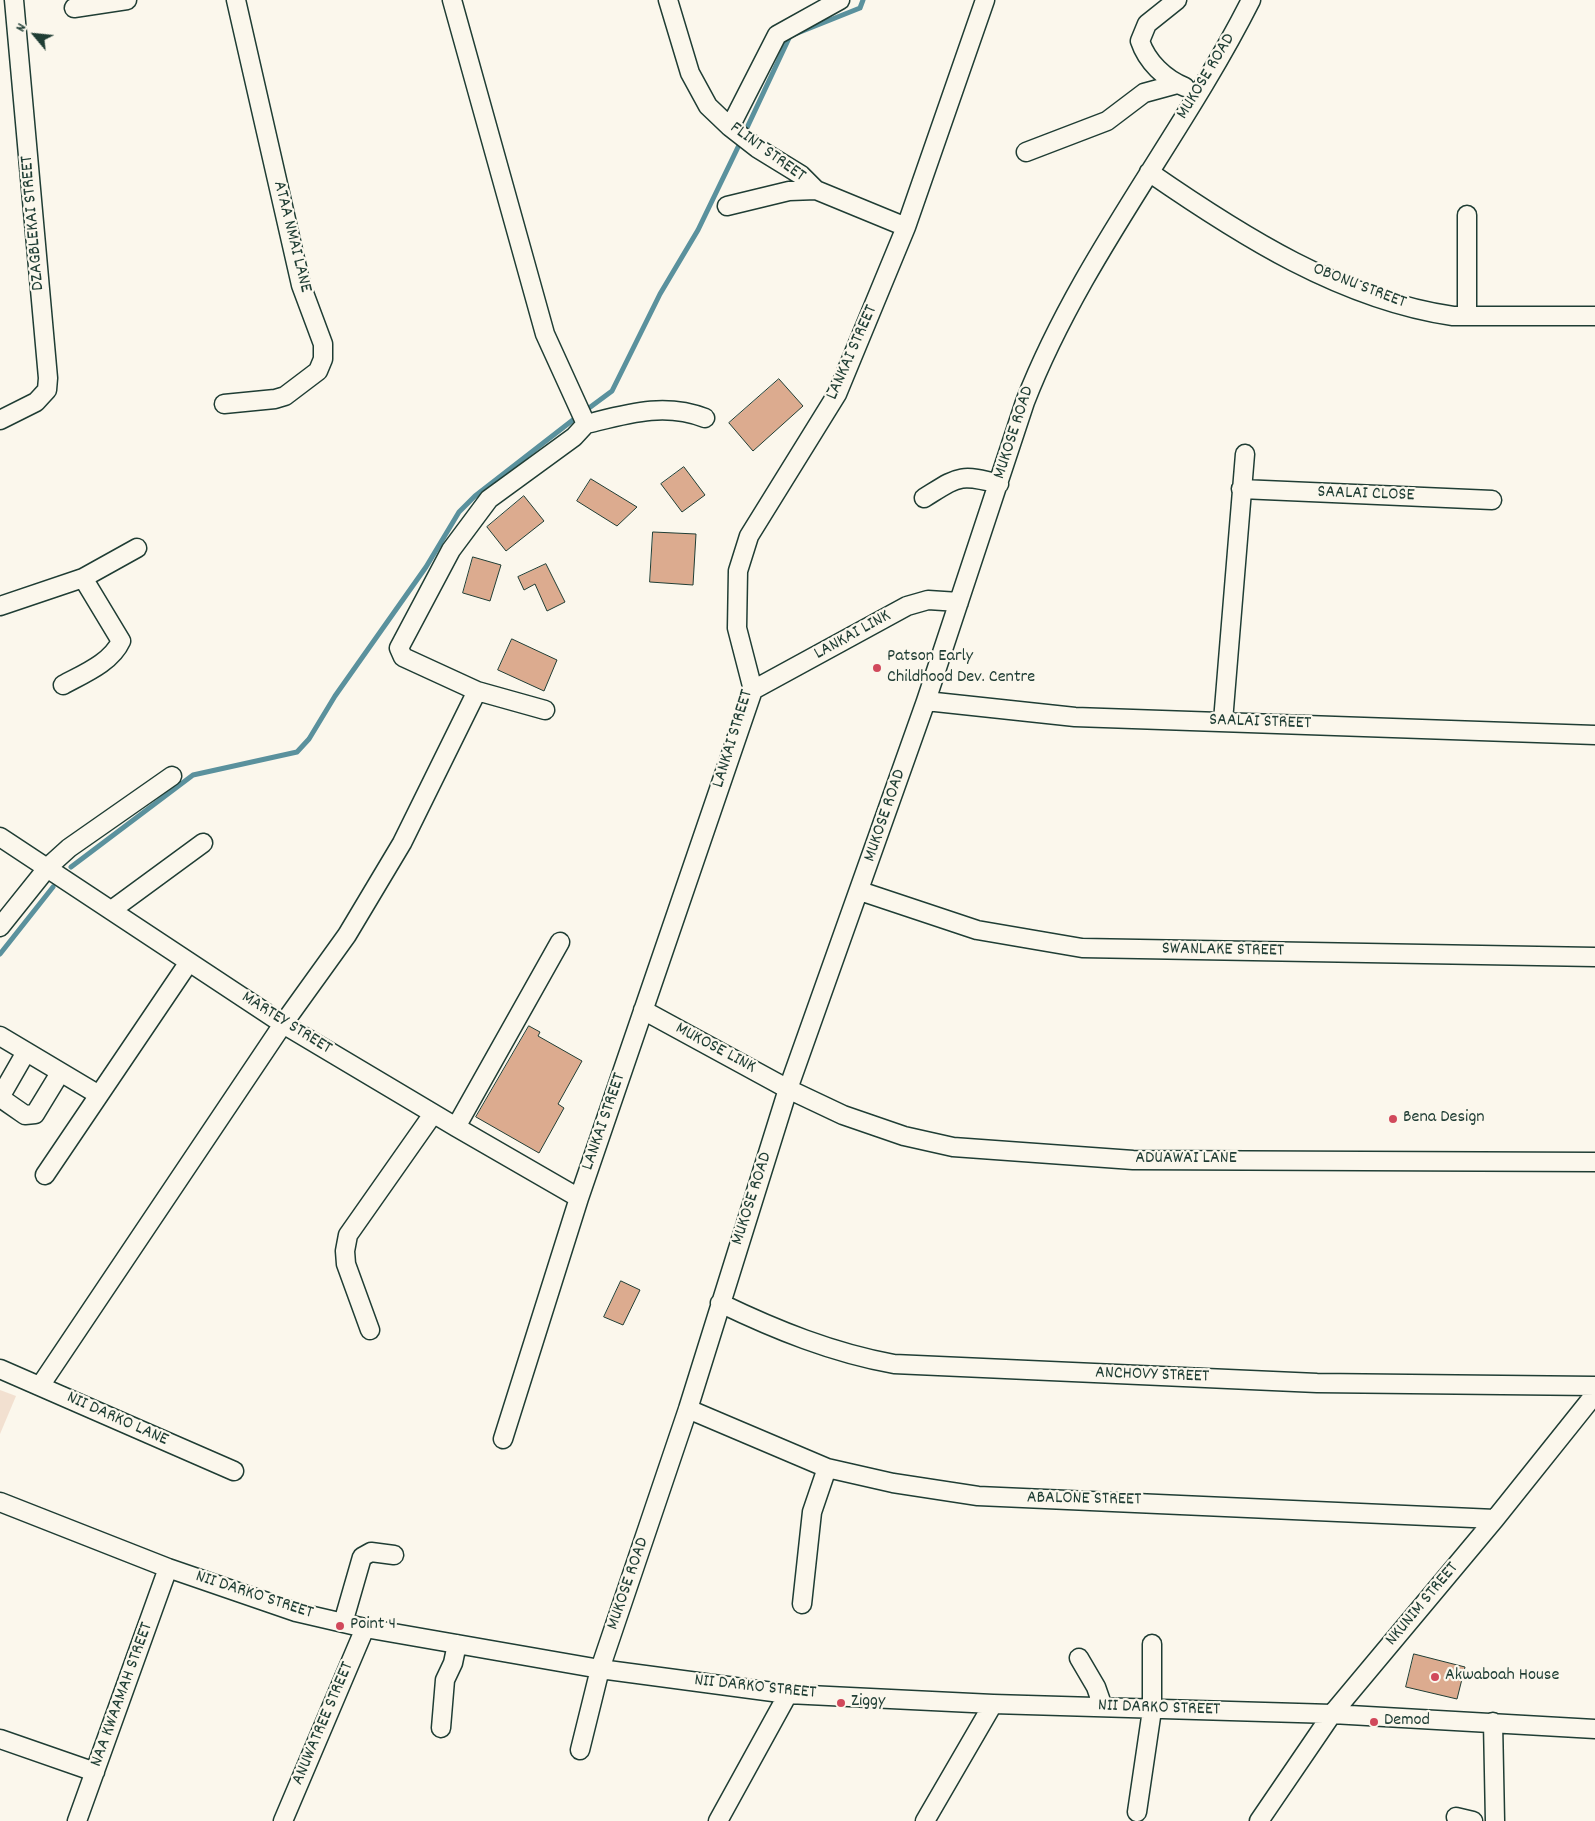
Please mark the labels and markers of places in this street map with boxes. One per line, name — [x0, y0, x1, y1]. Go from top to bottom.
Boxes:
place label: Patson Early Childhood Dev. Centre — [887, 647, 1035, 690]
marker: Patson Early Childhood Dev. Centre — [871, 662, 883, 674]
place label: Bena Design — [1403, 1108, 1485, 1130]
marker: Bena Design — [1387, 1113, 1399, 1125]
place label: Point 4 — [350, 1615, 396, 1637]
marker: Point 4 — [334, 1620, 346, 1632]
place label: Akwaboah House — [1445, 1666, 1559, 1688]
marker: Akwaboah House — [1429, 1671, 1441, 1683]
place label: Ziggy — [851, 1692, 885, 1714]
marker: Ziggy — [835, 1697, 847, 1709]
place label: Demod — [1384, 1711, 1430, 1733]
marker: Demod — [1368, 1716, 1380, 1728]

